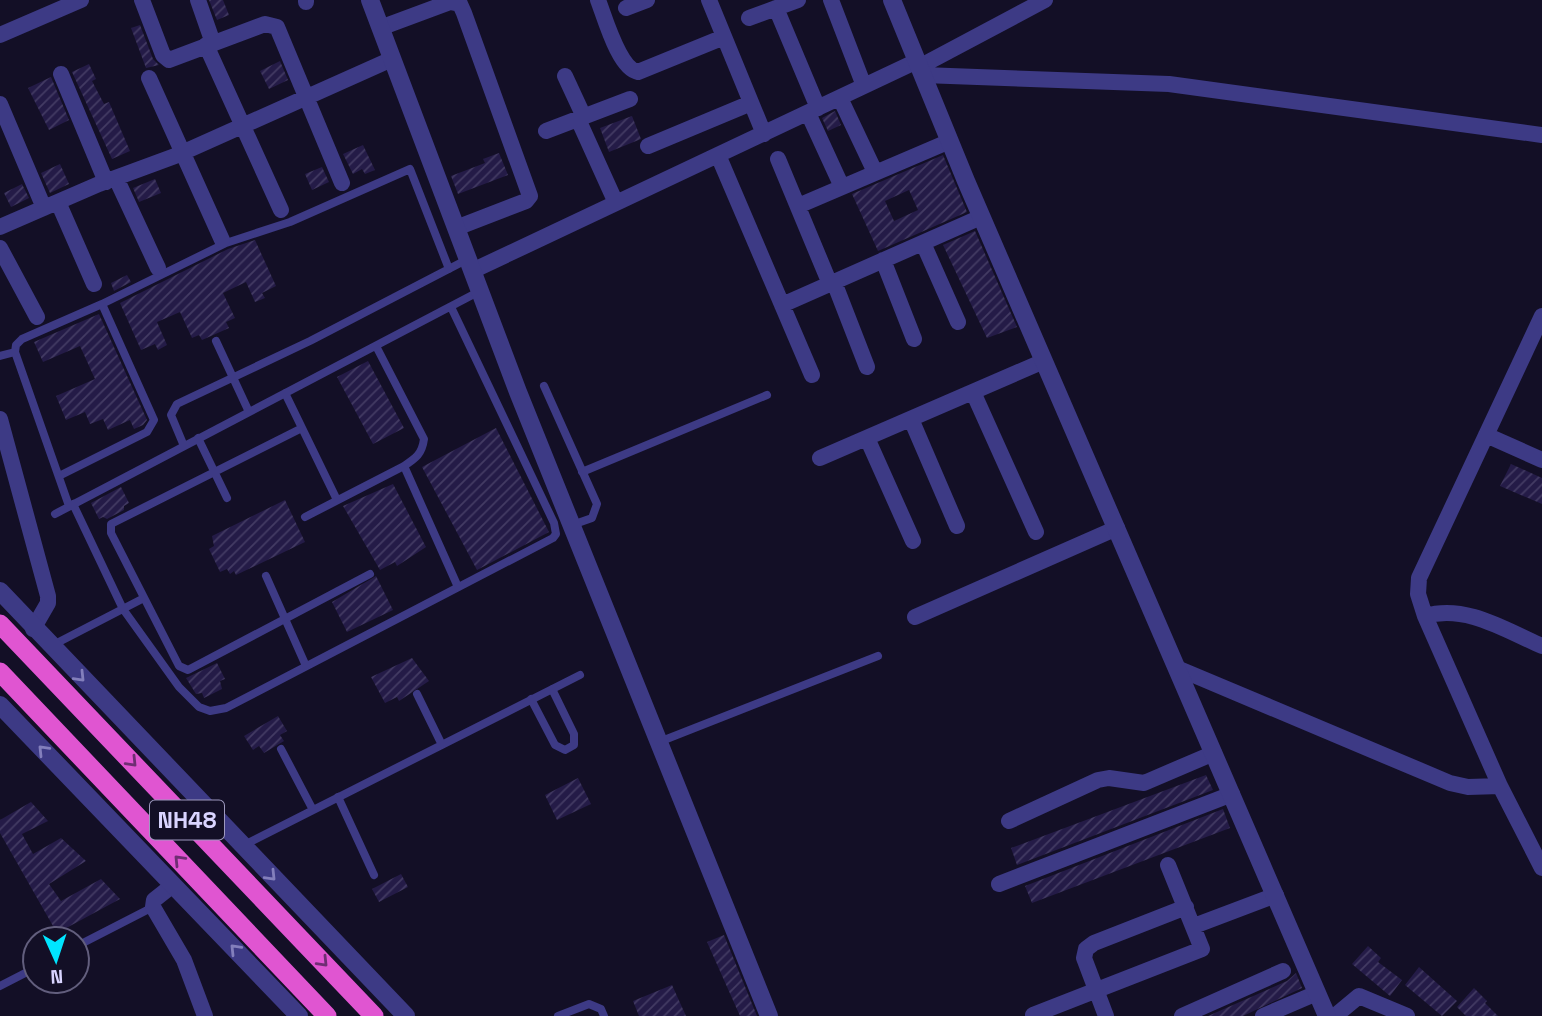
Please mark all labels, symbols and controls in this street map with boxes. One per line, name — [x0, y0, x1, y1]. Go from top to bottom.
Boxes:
one-way arrow — [71, 669, 84, 682]
one-way arrow — [39, 745, 52, 758]
one-way arrow — [123, 754, 136, 767]
road number: NH48 — [150, 800, 224, 840]
one-way arrow — [174, 855, 187, 868]
one-way arrow — [263, 868, 276, 881]
north arrow — [21, 925, 91, 995]
one-way arrow — [231, 944, 244, 957]
one-way arrow — [314, 954, 327, 967]
text: N — [50, 964, 64, 989]

